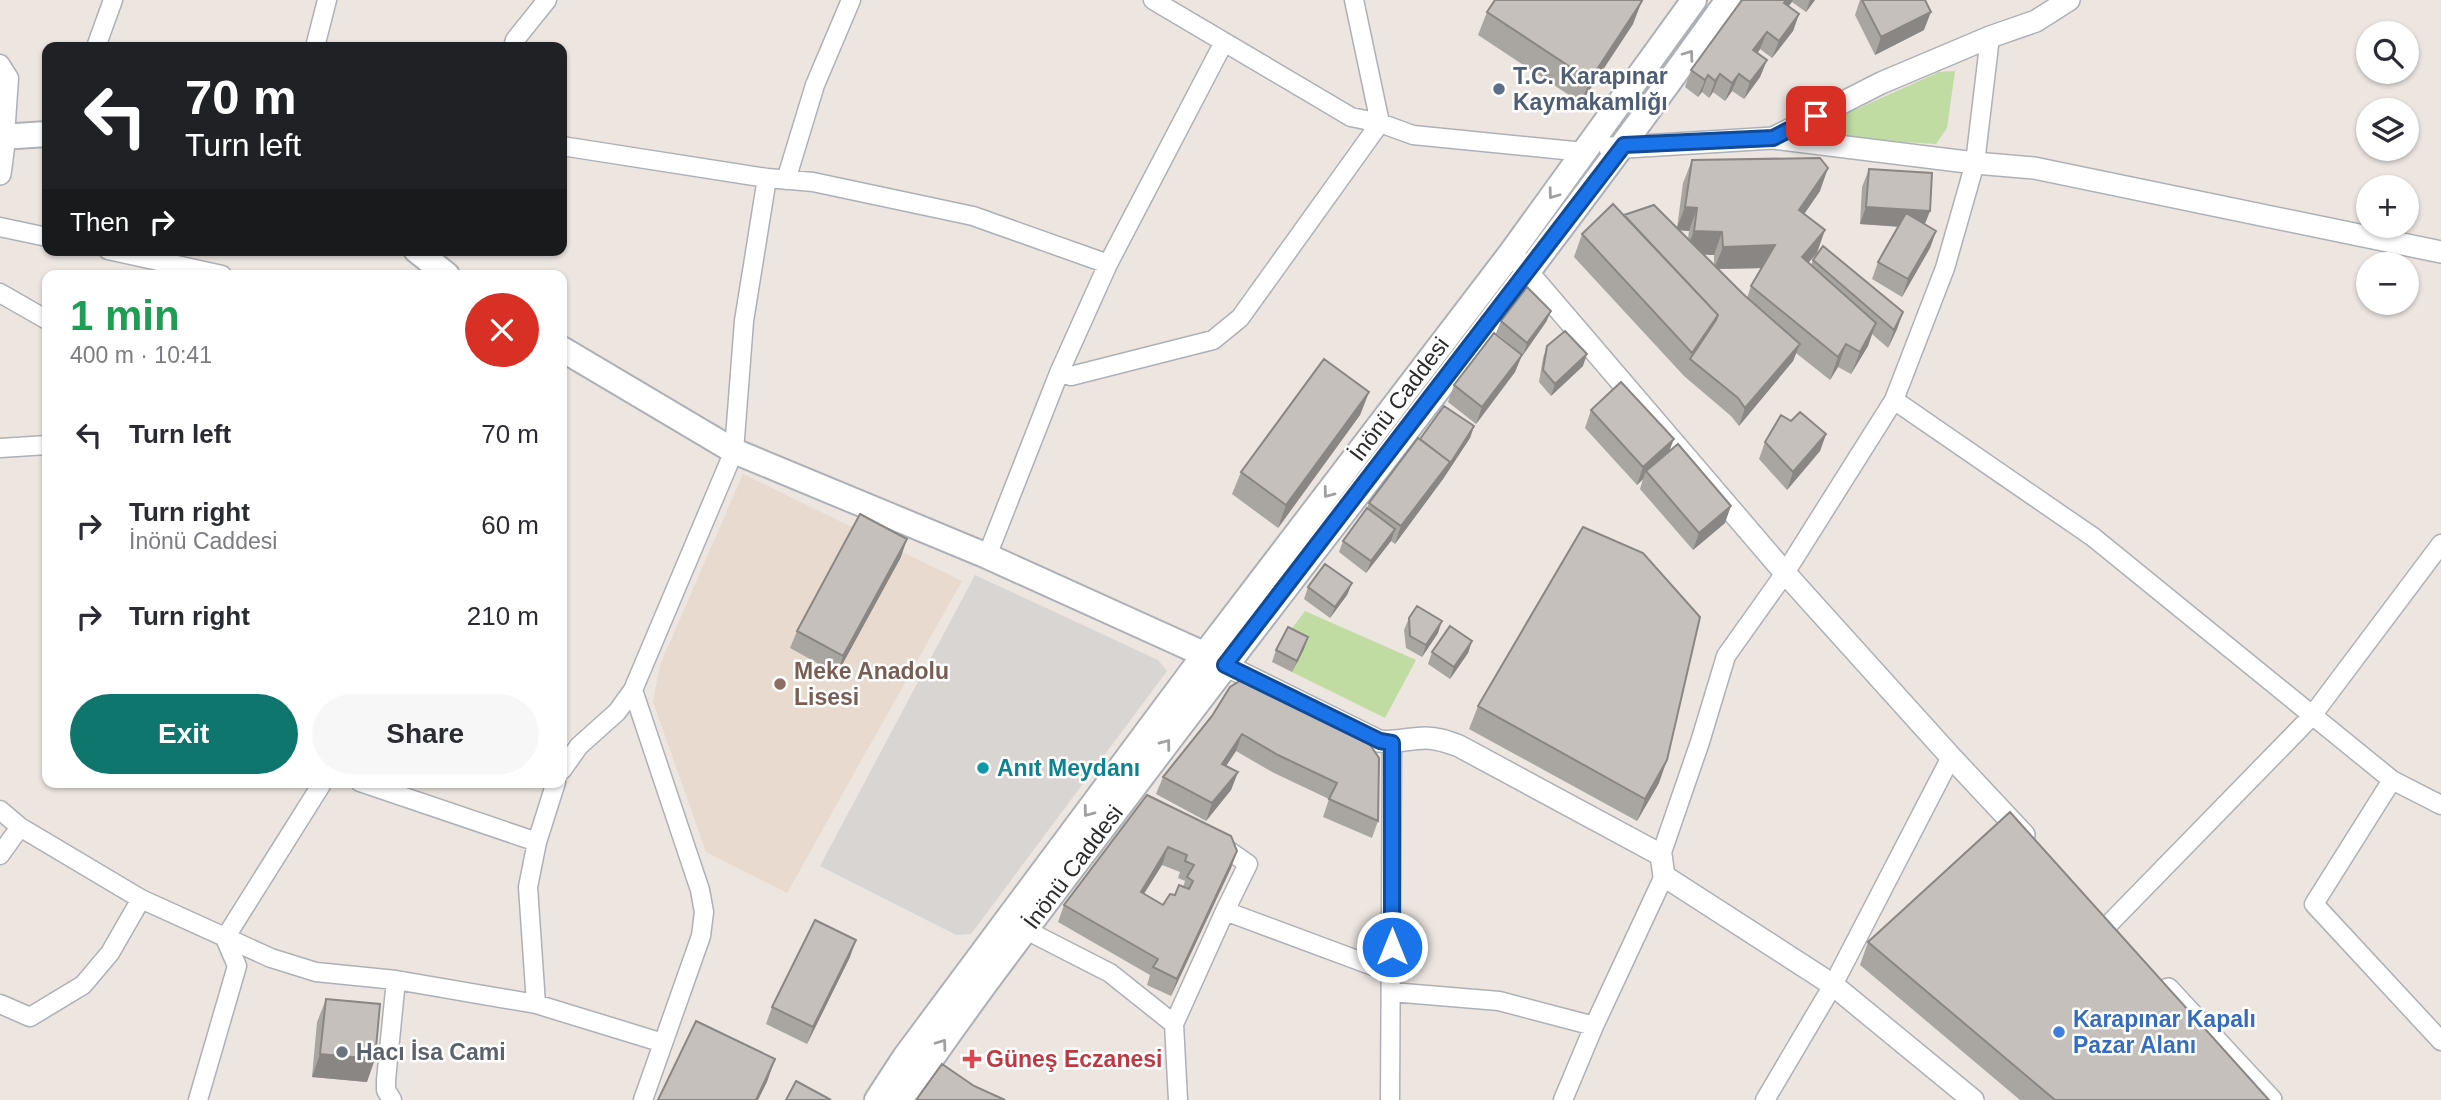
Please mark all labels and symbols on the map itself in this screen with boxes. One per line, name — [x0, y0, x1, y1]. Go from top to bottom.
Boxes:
one-way arrow — [1681, 50, 1693, 63]
place label: T.C. Karapınar Kaymakamlığı — [1513, 63, 1668, 115]
marker: T.C. Karapınar Kaymakamlığı — [1491, 81, 1507, 97]
pin — [1786, 86, 1846, 146]
one-way arrow — [1549, 187, 1562, 199]
street label: İnönü Caddesi — [1344, 332, 1454, 466]
one-way arrow — [1323, 486, 1336, 498]
place label: Meke Anadolu Lisesi — [794, 658, 949, 710]
marker: Meke Anadolu Lisesi — [772, 676, 788, 692]
one-way arrow — [1158, 739, 1170, 752]
place label: Anıt Meydanı — [997, 755, 1140, 781]
marker: Anıt Meydanı — [975, 760, 991, 776]
street label: İnönü Caddesi — [1018, 800, 1128, 934]
one-way arrow — [1083, 804, 1096, 817]
position arrow — [1355, 910, 1429, 984]
place label: Karapınar Kapalı Pazar Alanı — [2073, 1006, 2256, 1058]
marker: Karapınar Kapalı Pazar Alanı — [2051, 1024, 2067, 1040]
place label: Hacı İsa Cami — [356, 1039, 506, 1065]
one-way arrow — [934, 1039, 946, 1052]
marker: Hacı İsa Cami — [334, 1044, 350, 1060]
place label: Güneş Eczanesi — [986, 1046, 1162, 1072]
marker: Güneş Eczanesi — [964, 1051, 980, 1067]

